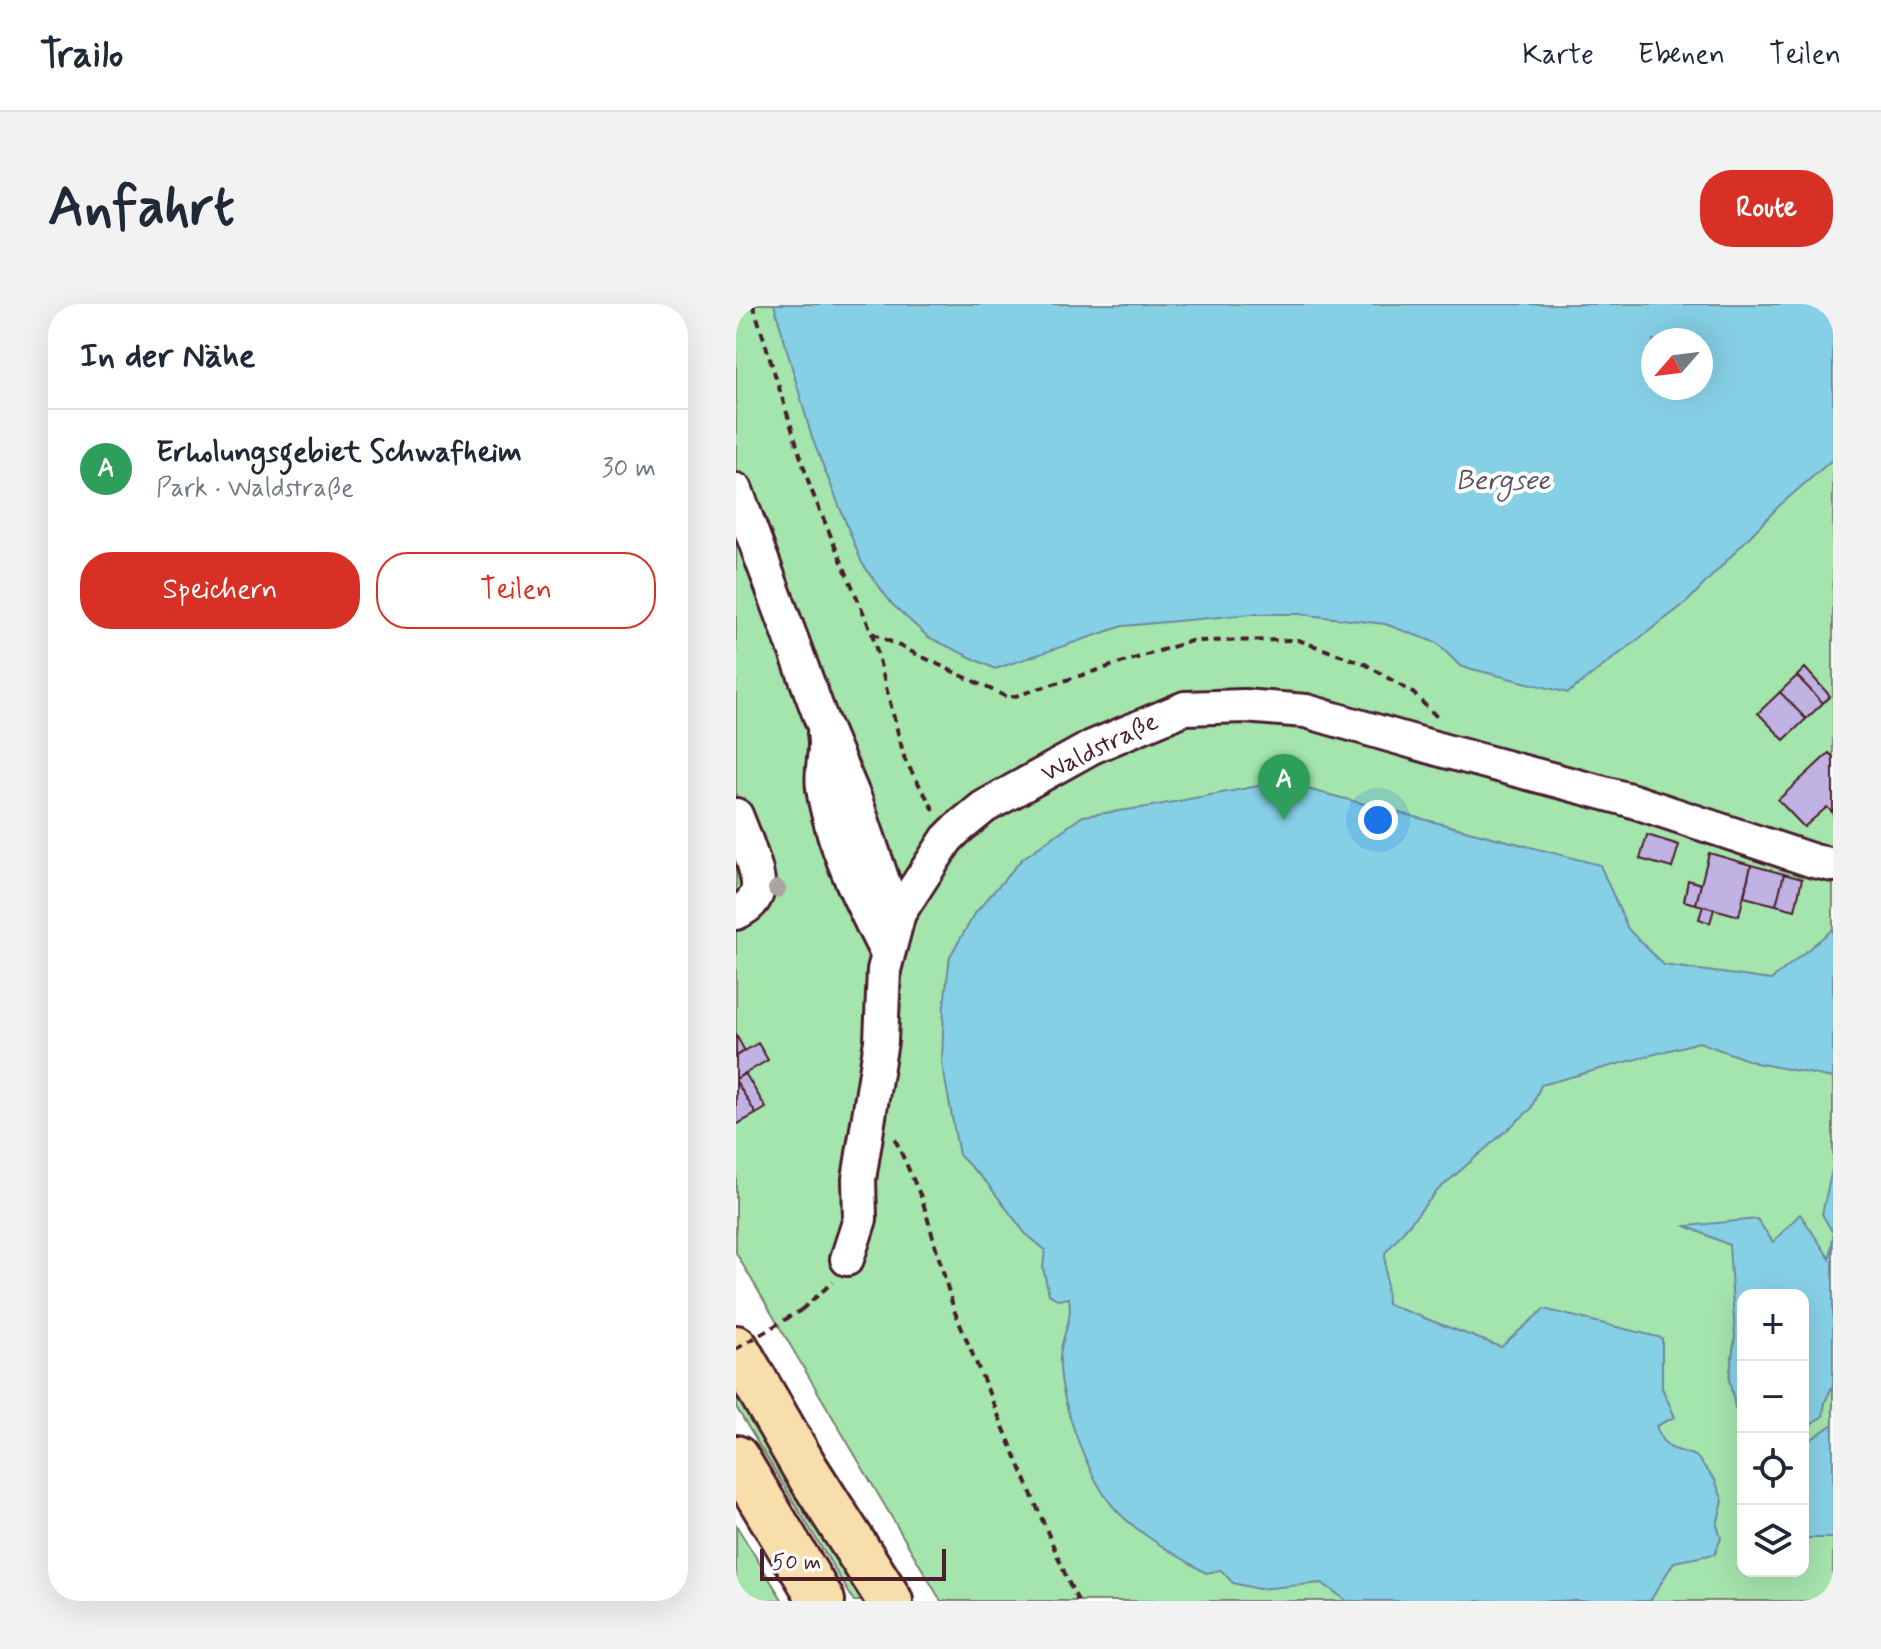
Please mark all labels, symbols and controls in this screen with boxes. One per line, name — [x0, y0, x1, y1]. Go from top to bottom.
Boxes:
text: Trailo — [40, 31, 123, 80]
text: Karte — [1522, 37, 1594, 74]
text: Ebenen — [1638, 37, 1725, 74]
text: Teilen — [1769, 37, 1841, 74]
button: Route — [1700, 170, 1833, 247]
text: Anfahrt — [48, 172, 235, 245]
north arrow — [1641, 328, 1713, 400]
text: In der Nähe — [80, 334, 255, 379]
text: Erholungsgebiet Schwafheim — [156, 433, 522, 472]
text: A — [97, 452, 115, 486]
text: 30 m — [602, 452, 656, 486]
water label: Bergsee — [1455, 463, 1551, 502]
text: Park · Waldstraße — [156, 472, 354, 506]
button: Speichern — [80, 552, 360, 629]
button: Teilen — [376, 552, 656, 629]
street label: Waldstraße — [1036, 705, 1164, 791]
pin: A — [1258, 754, 1310, 820]
your location — [1358, 800, 1398, 840]
map controls — [1737, 1289, 1809, 1577]
button: + — [1737, 1289, 1809, 1361]
button: − — [1737, 1361, 1809, 1433]
button: locate — [1737, 1433, 1809, 1505]
button: layers — [1737, 1505, 1809, 1577]
scale bar — [760, 1545, 946, 1581]
text: 50 m — [772, 1549, 821, 1577]

